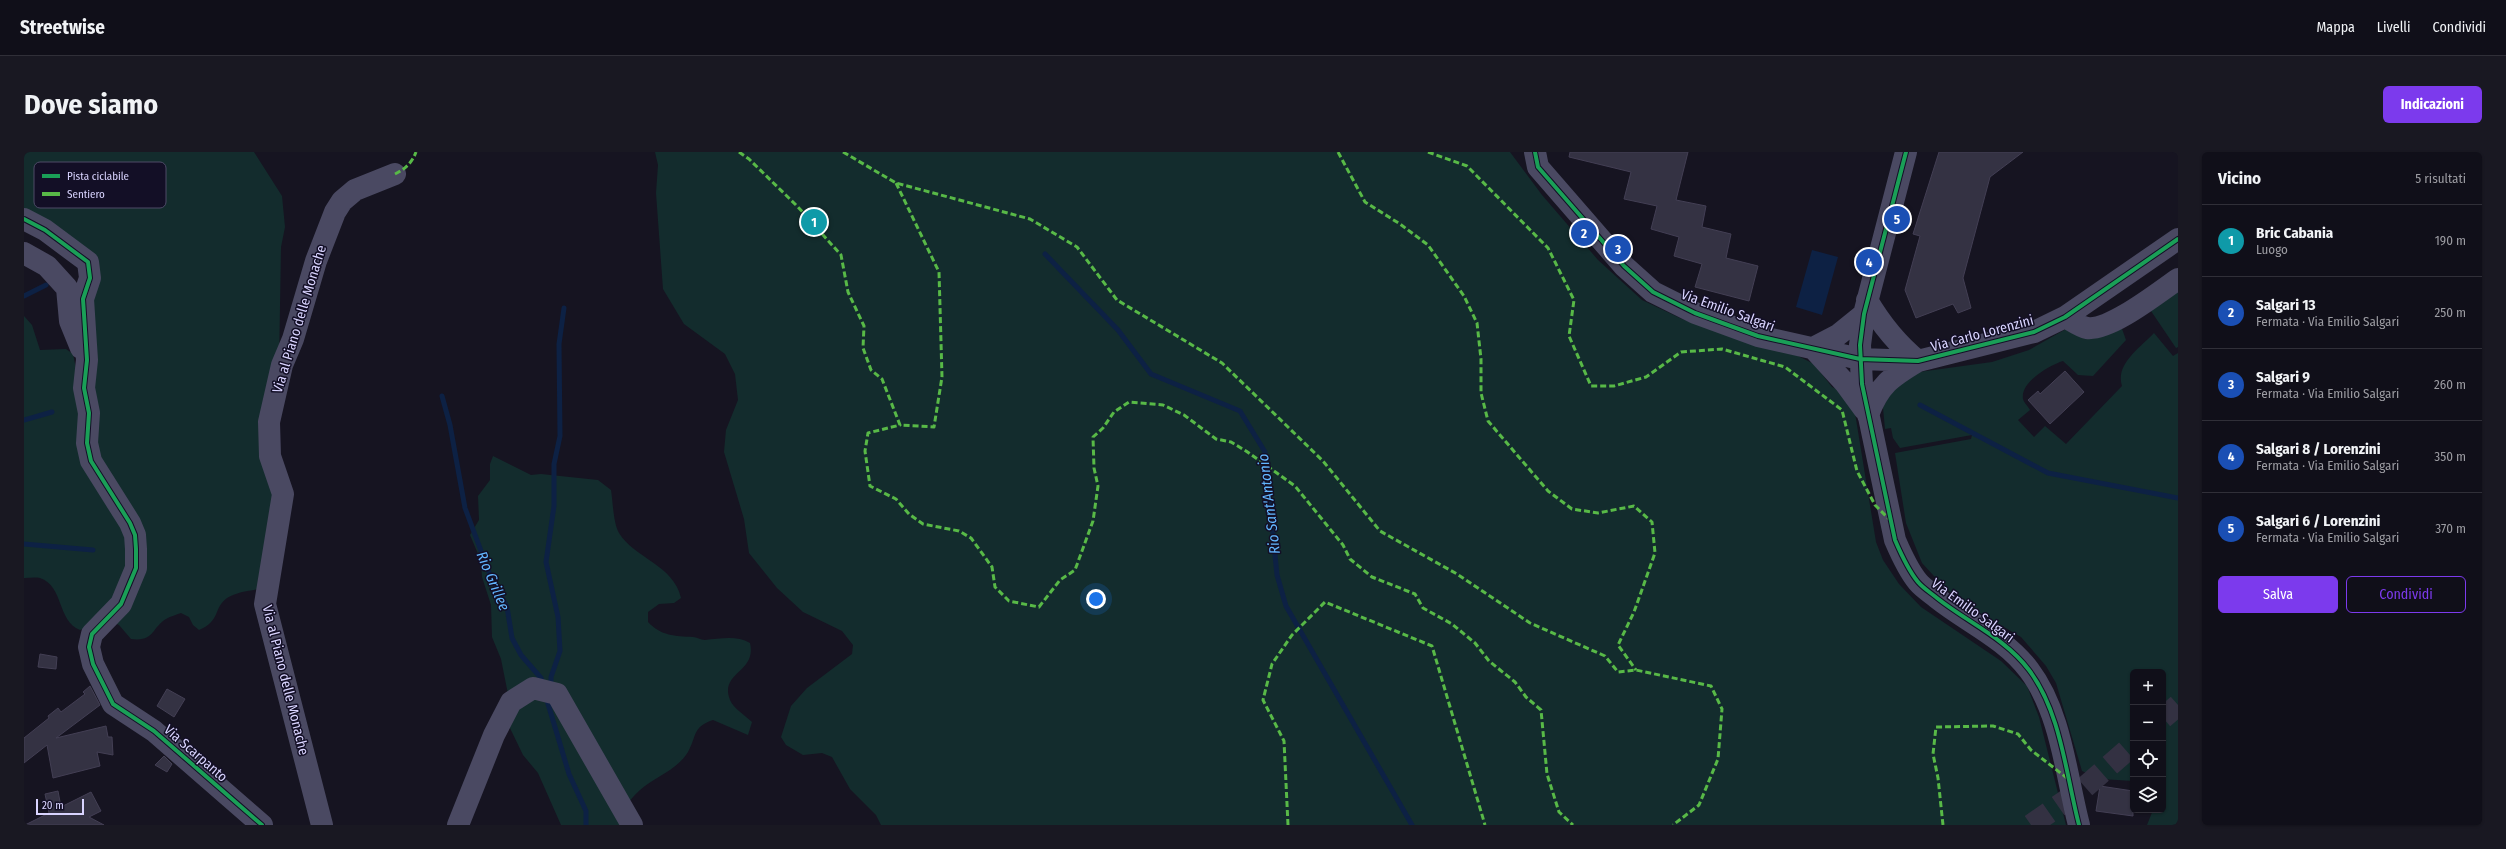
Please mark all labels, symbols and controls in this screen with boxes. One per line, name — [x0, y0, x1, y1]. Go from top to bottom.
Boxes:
text: Streetwise — [20, 16, 105, 39]
text: Mappa — [2316, 19, 2355, 36]
text: Livelli — [2377, 19, 2411, 36]
text: Condividi — [2433, 19, 2486, 36]
button: Indicazioni — [2383, 86, 2482, 123]
text: Dove siamo — [24, 88, 158, 121]
legend — [34, 162, 166, 208]
text: Vicino — [2218, 168, 2261, 189]
text: Pista ciclabile — [67, 170, 129, 183]
text: 5 risultati — [2415, 171, 2466, 186]
text: Sentiero — [67, 188, 105, 201]
pin: 5 — [1884, 204, 1910, 234]
pin: 1 — [801, 207, 827, 237]
pin: 2 — [1571, 218, 1597, 248]
text: Bric Cabania — [2256, 224, 2333, 242]
text: 1 — [2228, 233, 2234, 248]
text: 190 m — [2435, 233, 2466, 248]
pin: 3 — [1605, 234, 1631, 264]
text: Luogo — [2256, 242, 2288, 257]
street label: Via al Piano delle Monache — [269, 243, 330, 395]
pin: 4 — [1856, 247, 1882, 277]
street label: Via Emilio Salgari — [1679, 286, 1777, 335]
text: Salgari 13 — [2256, 296, 2316, 314]
text: 2 — [2228, 305, 2234, 320]
text: 250 m — [2434, 305, 2466, 320]
street label: Via Carlo Lorenzini — [1929, 312, 2035, 355]
text: Fermata · Via Emilio Salgari — [2256, 314, 2399, 329]
text: Salgari 9 — [2256, 368, 2310, 386]
text: 3 — [2228, 377, 2234, 392]
text: 260 m — [2434, 377, 2466, 392]
text: Fermata · Via Emilio Salgari — [2256, 386, 2399, 401]
text: Salgari 8 / Lorenzini — [2256, 440, 2381, 458]
text: 4 — [2228, 449, 2234, 464]
text: 350 m — [2434, 449, 2466, 464]
water label: Rio Sant'Antonio — [1254, 453, 1284, 555]
text: Fermata · Via Emilio Salgari — [2256, 458, 2399, 473]
text: Salgari 6 / Lorenzini — [2256, 512, 2380, 530]
text: 5 — [2228, 521, 2234, 536]
text: 370 m — [2435, 521, 2466, 536]
text: Fermata · Via Emilio Salgari — [2256, 530, 2399, 545]
water label: Rio Grillee — [472, 549, 514, 613]
street label: Via Emilio Salgari — [1928, 575, 2017, 646]
button: Salva — [2218, 576, 2338, 613]
button: Condividi — [2346, 576, 2466, 613]
your location — [1086, 589, 1106, 609]
street label: Via al Piano delle Monache — [259, 603, 312, 757]
map controls — [2130, 669, 2166, 813]
button: + — [2130, 669, 2166, 705]
button: − — [2130, 705, 2166, 741]
street label: Via Scarpanto — [160, 721, 231, 786]
button: locate — [2130, 741, 2166, 777]
button: layers — [2130, 777, 2166, 813]
scale bar — [36, 797, 84, 816]
text: 20 m — [42, 799, 64, 812]

